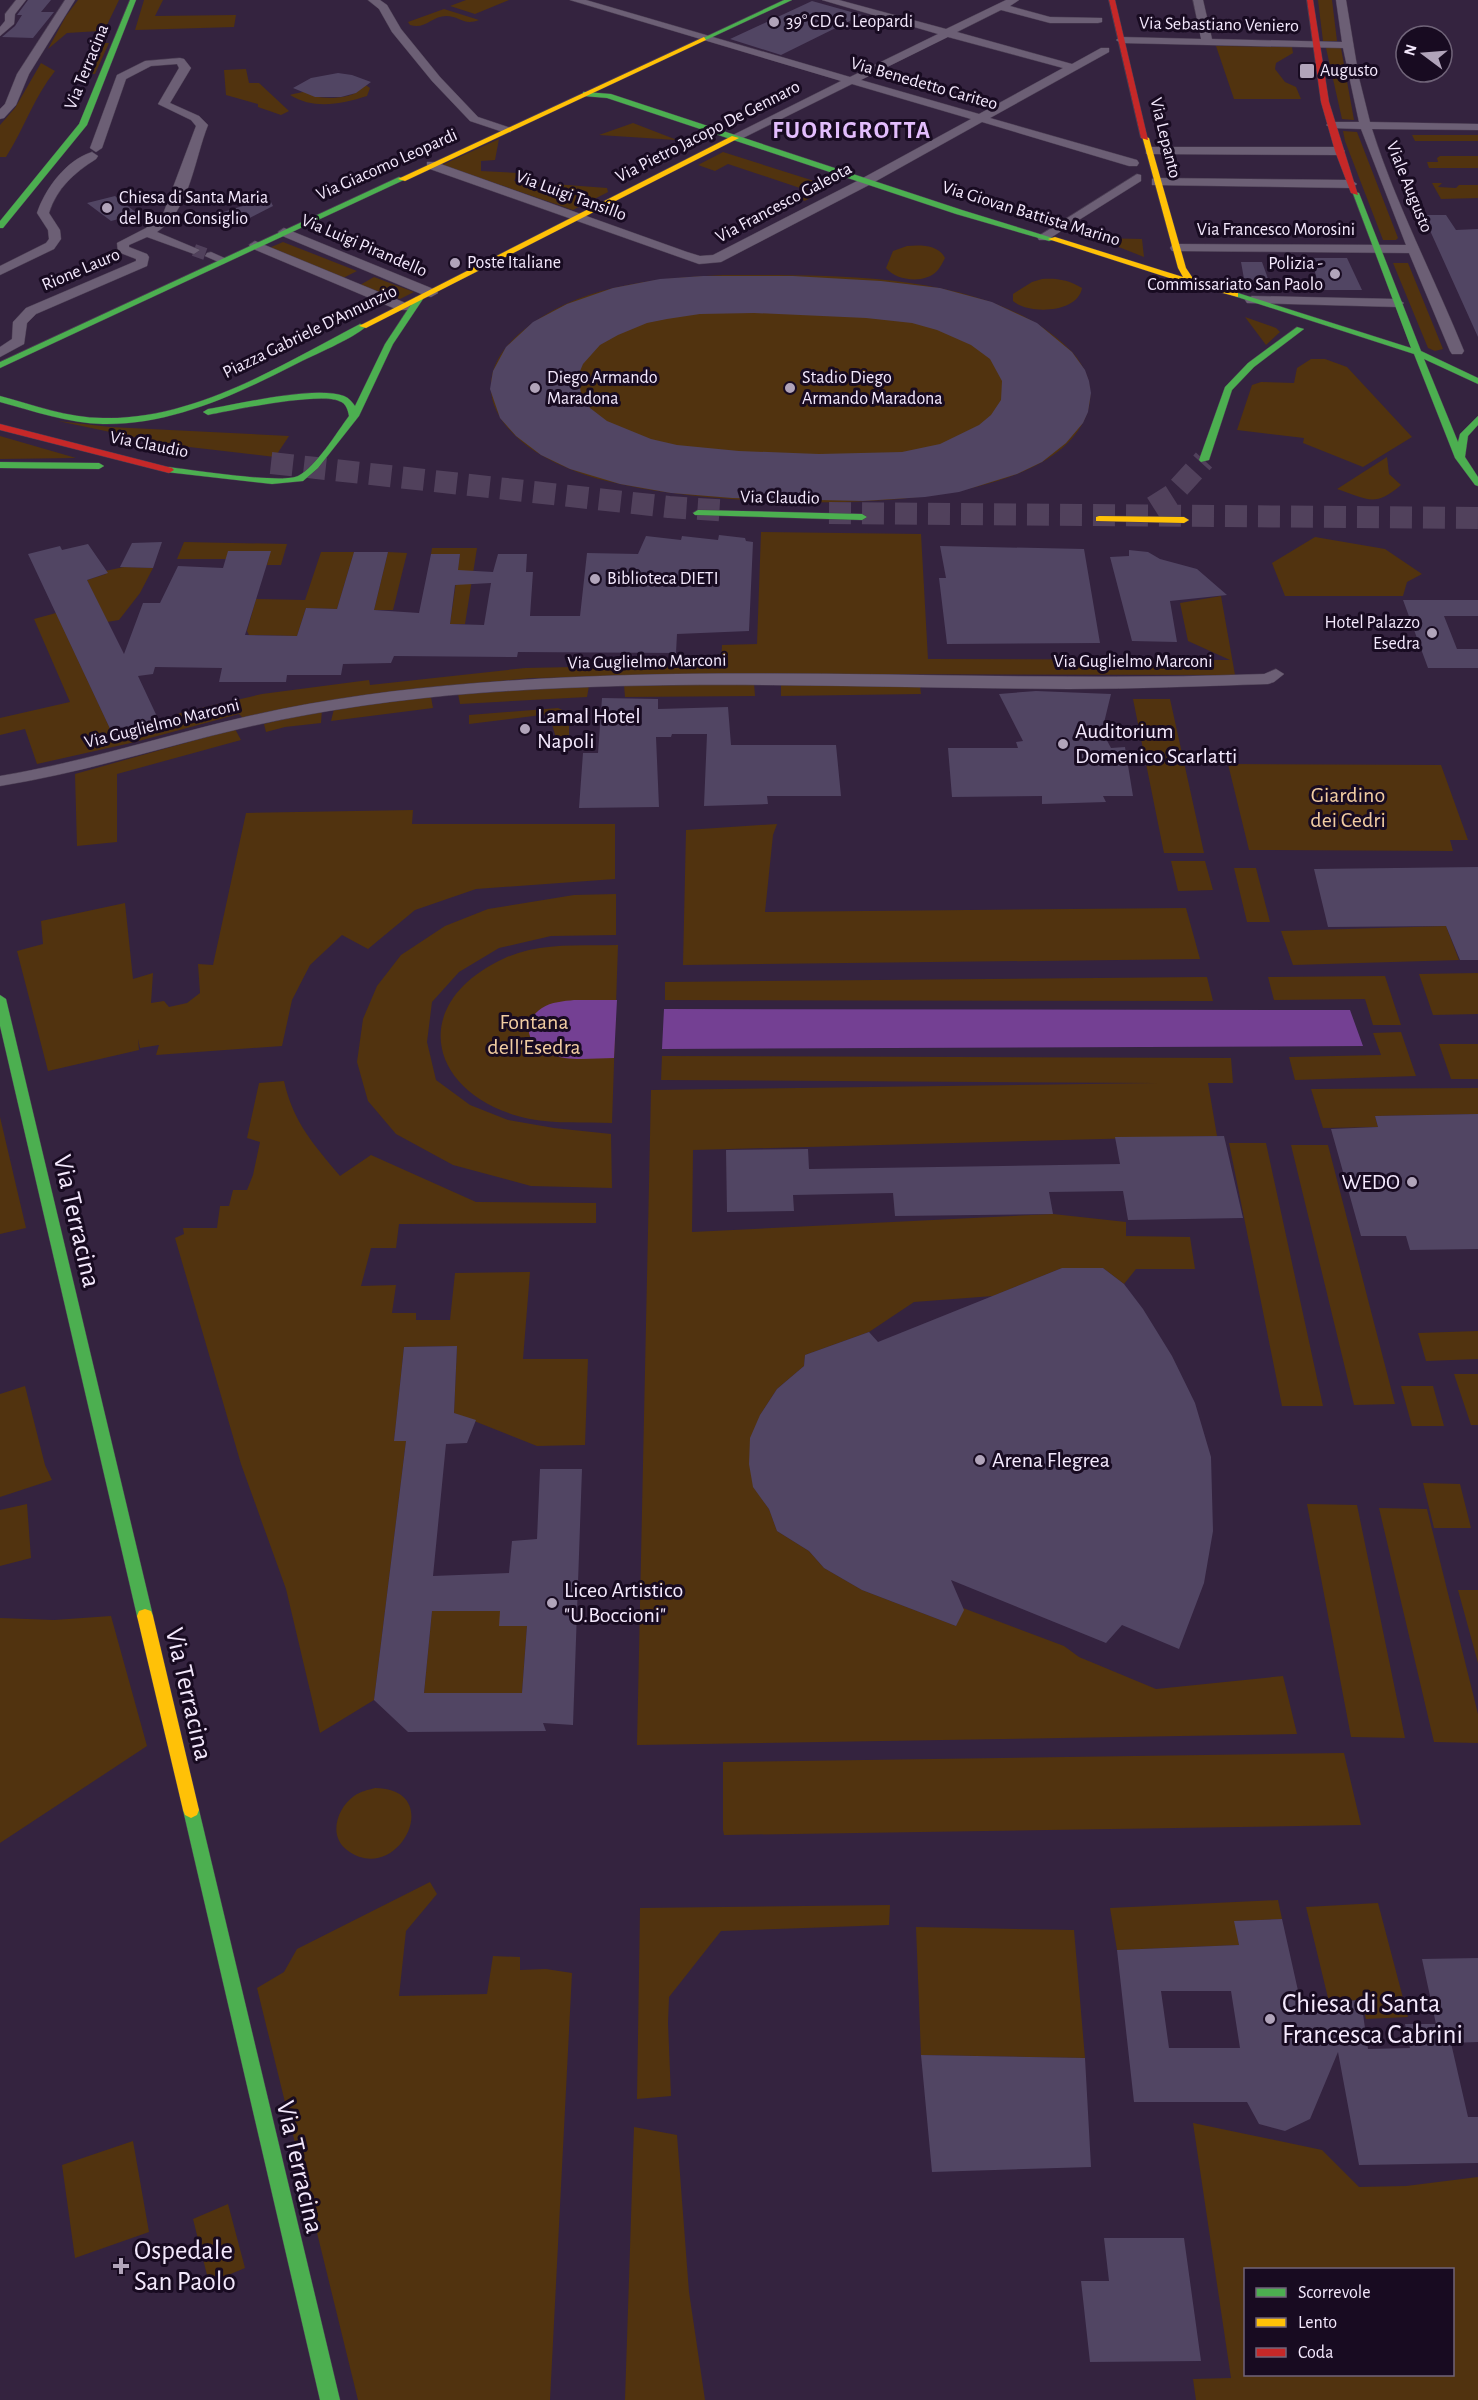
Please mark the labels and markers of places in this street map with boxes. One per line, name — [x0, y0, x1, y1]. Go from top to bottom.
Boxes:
place label: 39° CD G. Leopardi — [786, 13, 913, 31]
marker: 39° CD G. Leopardi — [767, 15, 781, 29]
marker: Augusto — [1298, 62, 1316, 80]
place label: Augusto — [1320, 62, 1378, 80]
place label: Chiesa di Santa Maria del Buon Consiglio — [119, 189, 268, 228]
marker: Chiesa di Santa Maria del Buon Consiglio — [100, 201, 114, 215]
place label: Poste Italiane — [467, 254, 561, 272]
place label: Polizia - Commissariato San Paolo — [1147, 255, 1323, 294]
marker: Poste Italiane — [448, 256, 462, 270]
marker: Polizia - Commissariato San Paolo — [1328, 267, 1342, 281]
place label: Diego Armando Maradona — [547, 369, 658, 408]
place label: Stadio Diego Armando Maradona — [802, 369, 943, 408]
marker: Diego Armando Maradona — [528, 381, 542, 395]
marker: Stadio Diego Armando Maradona — [783, 381, 797, 395]
place label: Biblioteca DIETI — [607, 570, 719, 588]
marker: Biblioteca DIETI — [588, 572, 602, 586]
place label: Hotel Palazzo Esedra — [1325, 614, 1420, 653]
marker: Hotel Palazzo Esedra — [1425, 626, 1439, 640]
place label: Lamal Hotel Napoli — [537, 705, 641, 752]
place label: Auditorium Domenico Scarlatti — [1075, 720, 1237, 767]
marker: Lamal Hotel Napoli — [518, 722, 532, 736]
marker: Auditorium Domenico Scarlatti — [1056, 737, 1070, 751]
place label: WEDO — [1342, 1171, 1400, 1193]
marker: WEDO — [1405, 1175, 1419, 1189]
place label: Arena Flegrea — [992, 1449, 1110, 1471]
marker: Arena Flegrea — [973, 1453, 987, 1467]
place label: Liceo Artistico "U.Boccioni" — [564, 1579, 683, 1626]
marker: Liceo Artistico "U.Boccioni" — [545, 1596, 559, 1610]
place label: Chiesa di Santa Francesca Cabrini — [1282, 1990, 1463, 2048]
marker: Chiesa di Santa Francesca Cabrini — [1263, 2012, 1277, 2026]
place label: Ospedale San Paolo — [134, 2237, 236, 2295]
marker: Ospedale San Paolo — [112, 2257, 130, 2275]

